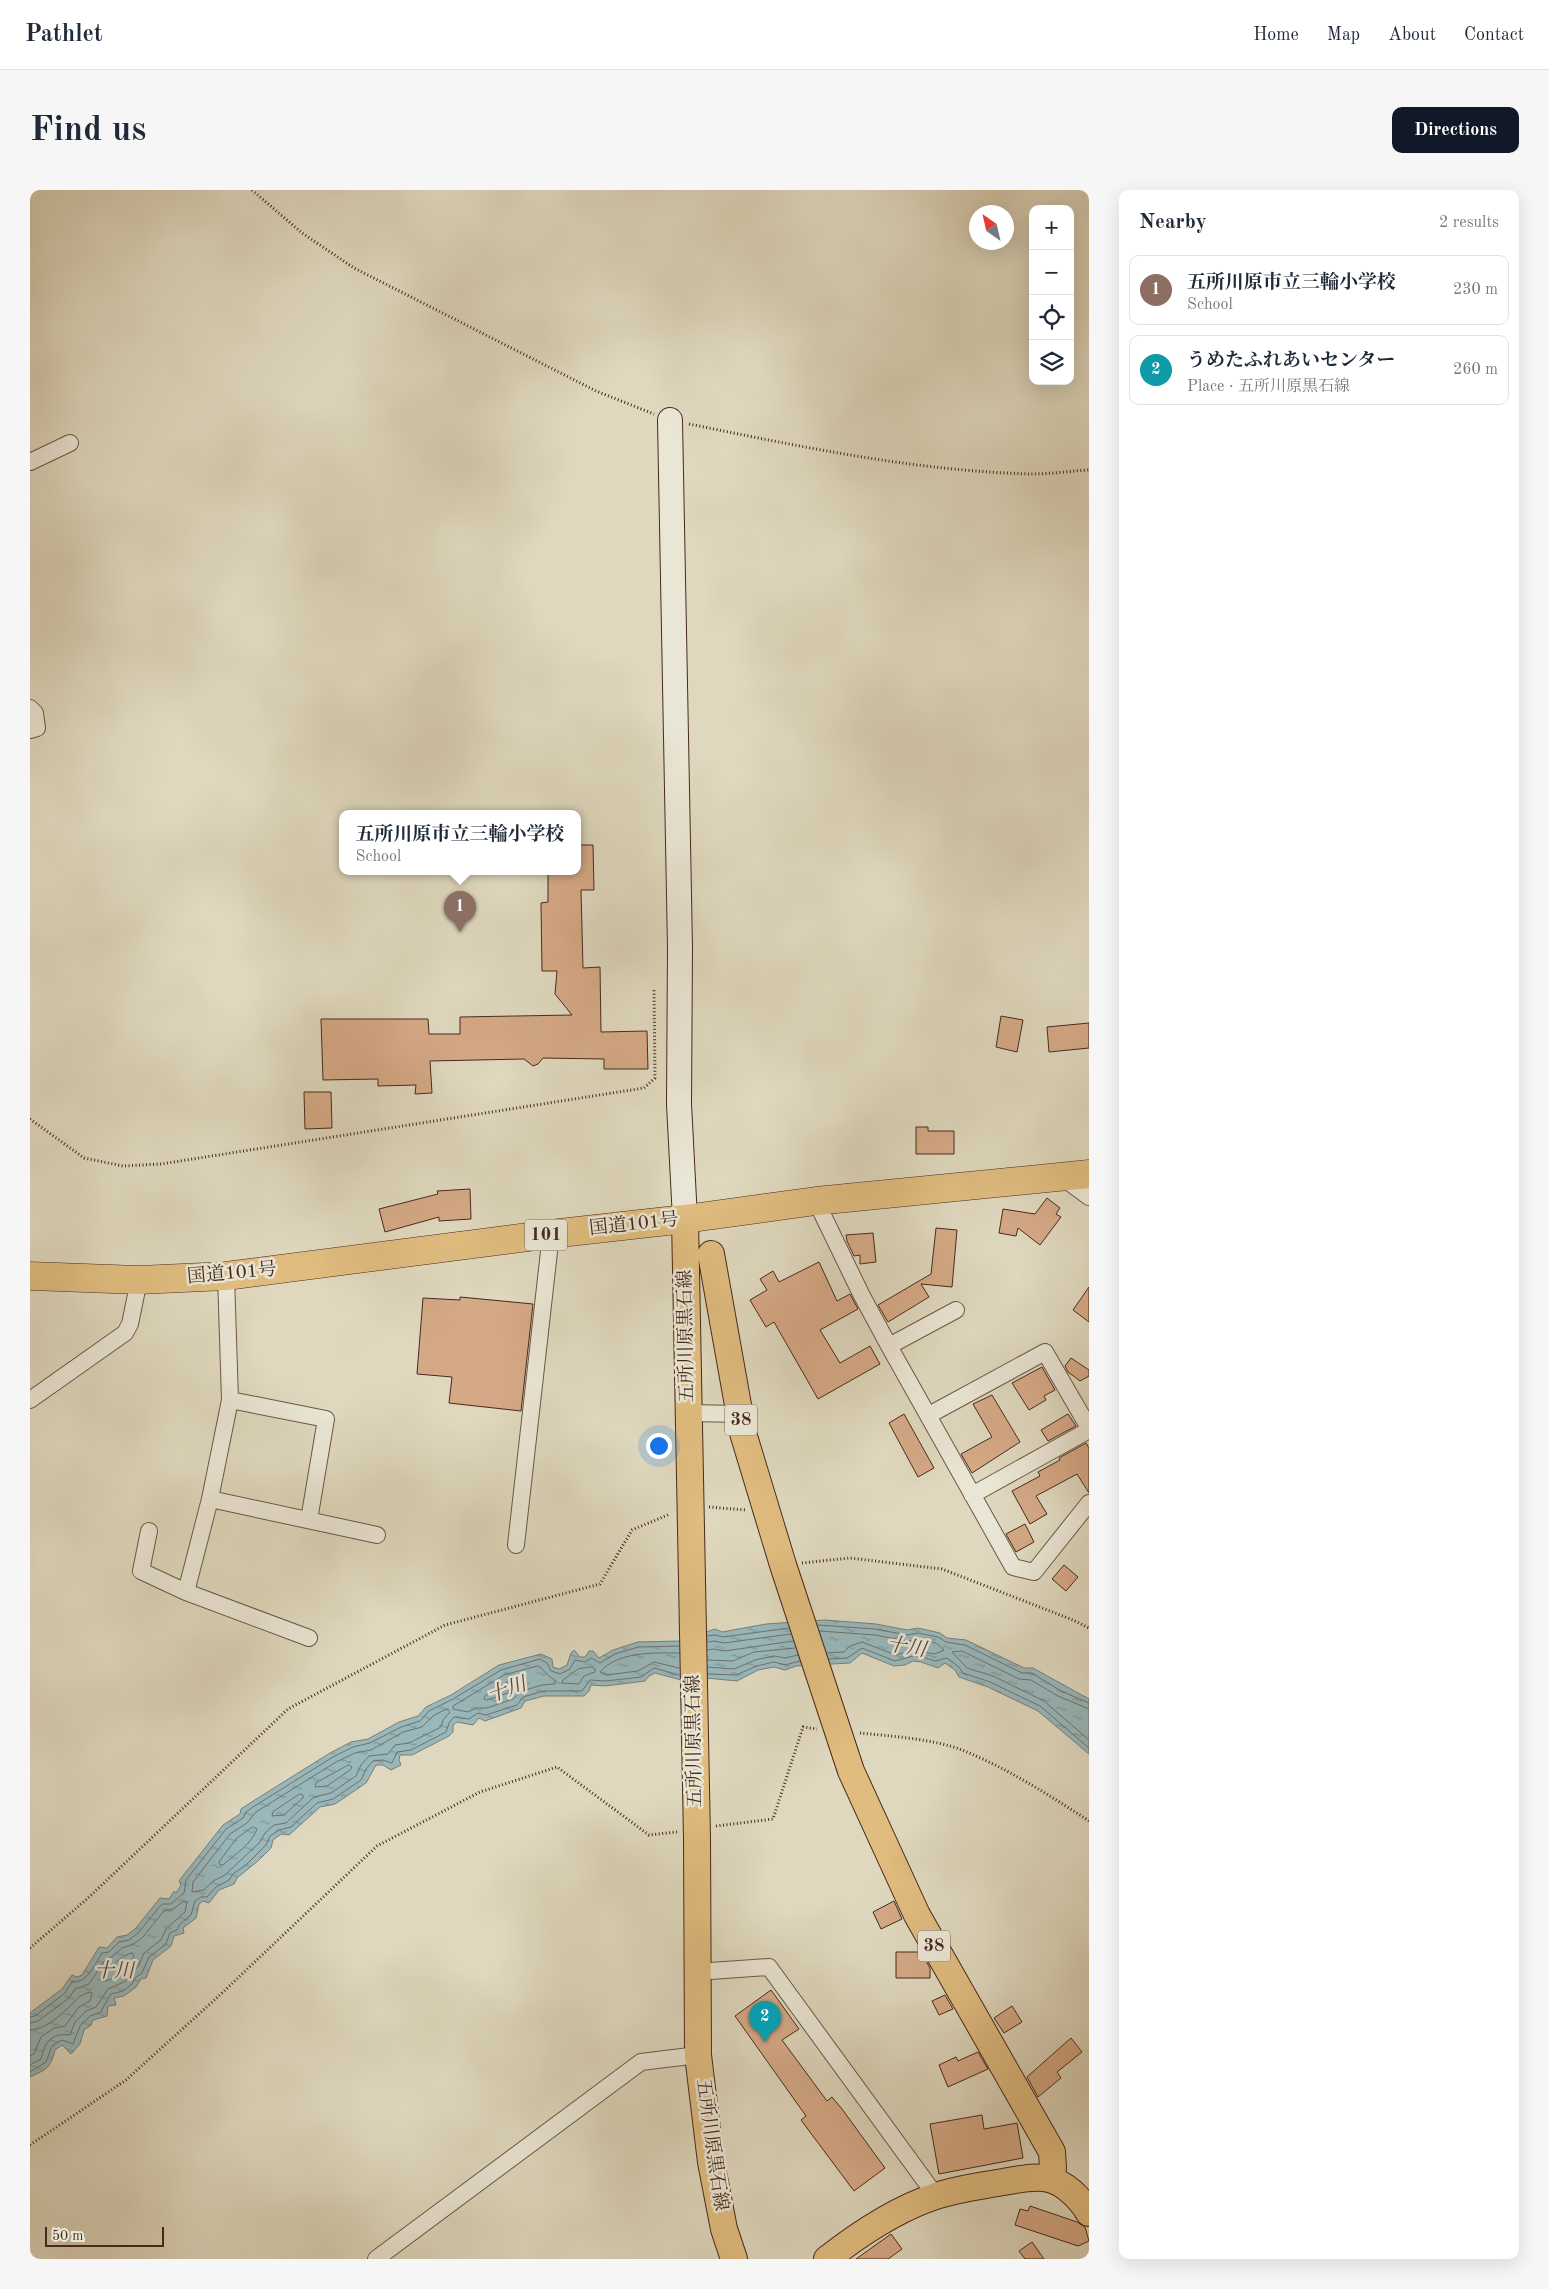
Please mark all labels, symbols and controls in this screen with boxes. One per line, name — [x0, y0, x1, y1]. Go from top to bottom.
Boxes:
text: Pathlet — [25, 23, 103, 47]
text: Home — [1253, 26, 1299, 44]
text: Map — [1327, 26, 1360, 44]
text: About — [1388, 26, 1436, 44]
text: Contact — [1464, 26, 1524, 44]
button: Directions — [1392, 107, 1519, 153]
text: Find us — [30, 113, 146, 148]
north arrow — [969, 205, 1014, 250]
map controls — [1029, 205, 1074, 385]
button: + — [1029, 205, 1074, 250]
text: Nearby — [1139, 212, 1207, 233]
text: 2 results — [1439, 215, 1499, 231]
button: − — [1029, 250, 1074, 295]
text: 五所川原市立三輪小学校 — [1187, 274, 1396, 293]
text: 1 — [1151, 282, 1161, 298]
text: 230 m — [1453, 282, 1498, 298]
button: locate — [1029, 295, 1074, 340]
text: School — [1187, 297, 1233, 313]
button: layers — [1029, 340, 1074, 385]
text: うめたふれあいセンター — [1187, 352, 1395, 371]
text: 2 — [1151, 362, 1161, 378]
text: 260 m — [1453, 362, 1498, 378]
text: Place · 五所川原黒石線 — [1187, 379, 1350, 395]
popup — [339, 810, 581, 875]
text: 五所川原市立三輪小学校 — [355, 826, 565, 845]
text: School — [355, 849, 401, 865]
pin: 1 — [444, 891, 476, 932]
street label: 国道101号 — [588, 1209, 680, 1239]
road number: 101 — [525, 1220, 567, 1250]
street label: 国道101号 — [186, 1259, 278, 1287]
street label: 五所川原黒石線 — [673, 1269, 698, 1403]
road number: 38 — [725, 1404, 757, 1436]
your location — [646, 1433, 672, 1459]
water label: 十川 — [885, 1633, 930, 1661]
water label: 十川 — [484, 1672, 531, 1707]
street label: 五所川原黒石線 — [681, 1674, 706, 1808]
road number: 38 — [918, 1930, 950, 1962]
water label: 十川 — [94, 1960, 136, 1982]
pin: 2 — [749, 2001, 781, 2042]
street label: 五所川原黒石線 — [692, 2077, 733, 2212]
scale bar — [45, 2224, 164, 2247]
text: 50 m — [52, 2229, 83, 2243]

